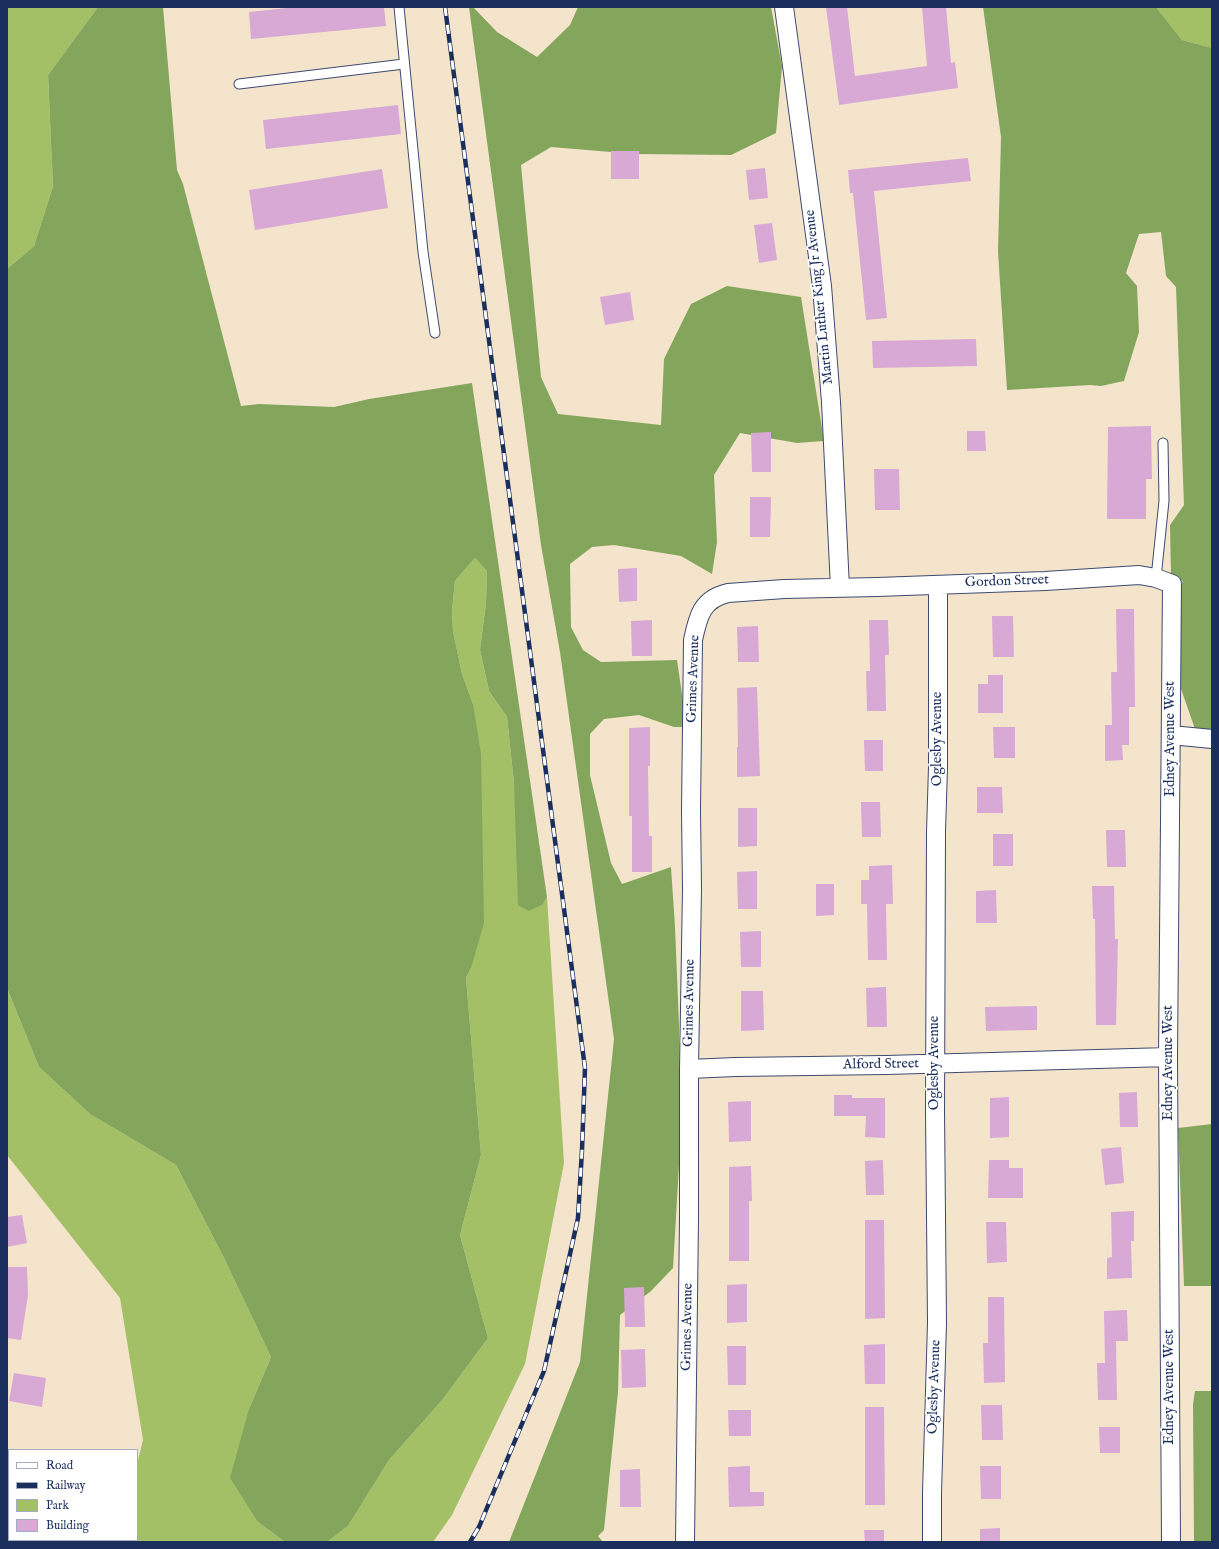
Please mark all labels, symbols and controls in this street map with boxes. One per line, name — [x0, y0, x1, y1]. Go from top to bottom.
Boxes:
street label: Martin Luther King Jr Avenue — [802, 209, 838, 385]
street label: Gordon Street — [965, 572, 1049, 592]
street label: Grimes Avenue — [684, 635, 704, 723]
street label: Edney Avenue West — [1163, 681, 1179, 797]
street label: Oglesby Avenue — [930, 692, 946, 786]
street label: Grimes Avenue — [681, 959, 699, 1047]
street label: Edney Avenue West — [1161, 1005, 1177, 1121]
street label: Oglesby Avenue — [927, 1016, 943, 1110]
street label: Alford Street — [843, 1056, 919, 1074]
street label: Grimes Avenue — [679, 1283, 697, 1371]
street label: Edney Avenue West — [1162, 1329, 1178, 1445]
street label: Oglesby Avenue — [925, 1340, 945, 1434]
legend — [8, 1449, 138, 1541]
text: Road — [46, 1458, 73, 1473]
text: Railway — [46, 1478, 85, 1493]
text: Park — [46, 1498, 69, 1513]
text: Building — [46, 1518, 89, 1533]

